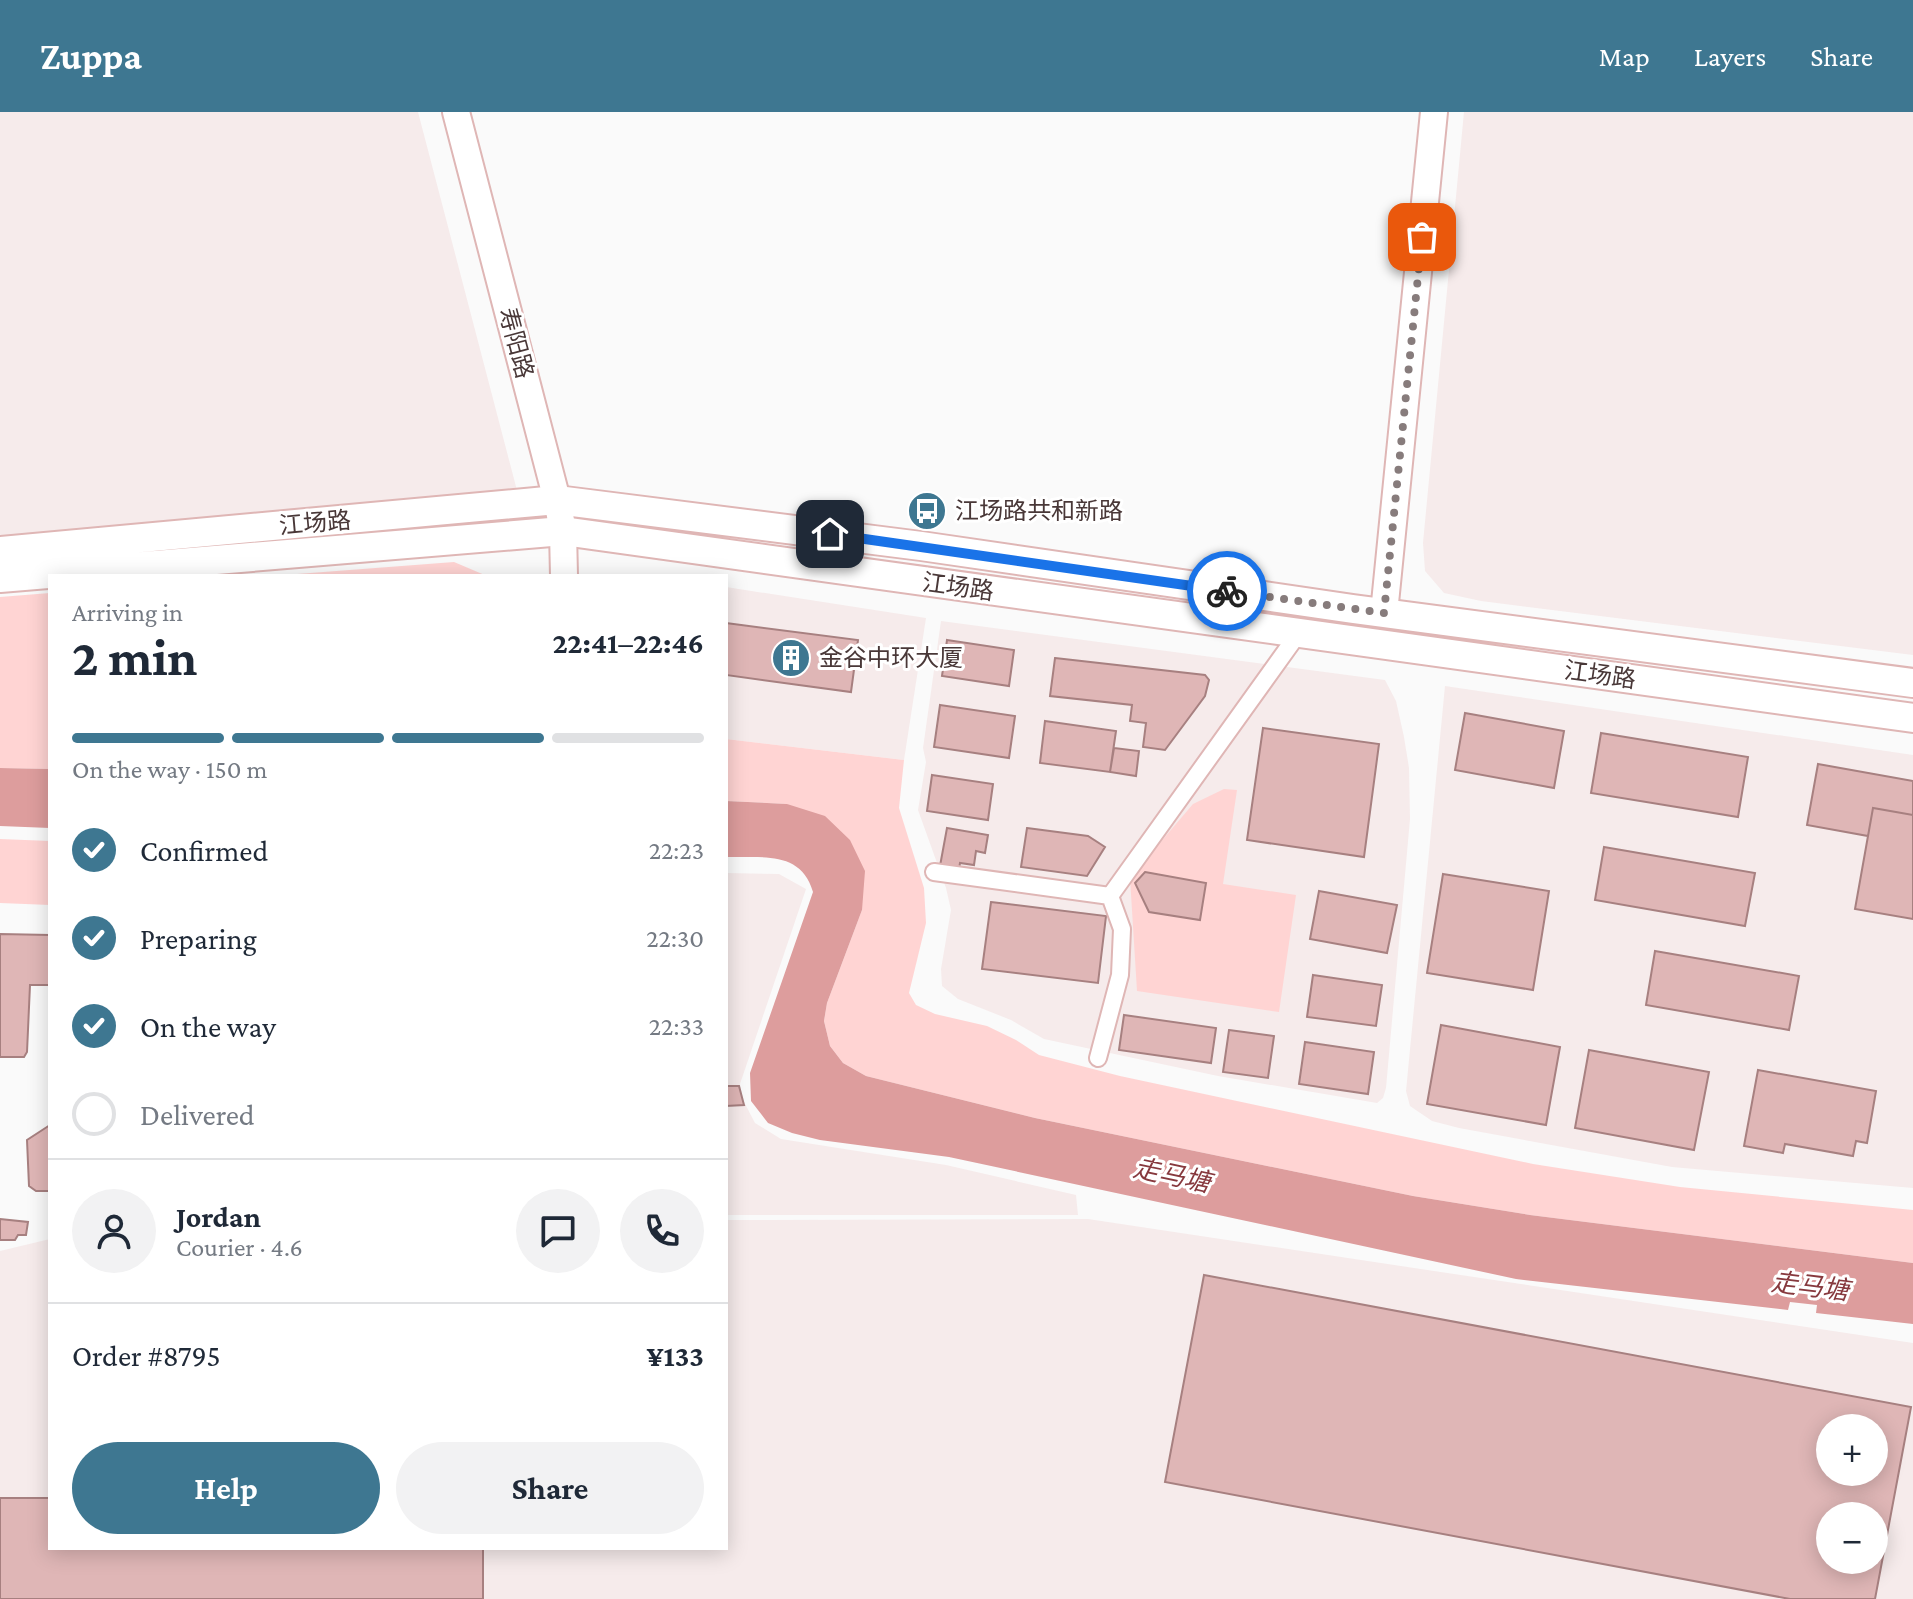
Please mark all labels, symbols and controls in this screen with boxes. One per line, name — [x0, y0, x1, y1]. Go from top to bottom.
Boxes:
text: Zuppa — [40, 35, 142, 77]
text: Map — [1599, 41, 1650, 72]
text: Layers — [1694, 41, 1766, 72]
text: Share — [1810, 41, 1873, 72]
pin — [1388, 203, 1456, 271]
icon: bag — [1400, 215, 1444, 259]
street label: 寿阳路 — [494, 305, 539, 381]
bus stop icon: 江场路共和新路 — [906, 490, 948, 532]
place label: 江场路共和新路 — [955, 497, 1123, 524]
pin — [796, 500, 864, 568]
street label: 江场路 — [278, 506, 352, 539]
icon: home — [808, 512, 852, 556]
courier — [1187, 551, 1267, 631]
street label: 江场路 — [921, 568, 996, 605]
icon: bike — [1205, 569, 1249, 613]
text: Arriving in — [72, 598, 183, 627]
text: 22:41–22:46 — [552, 626, 704, 659]
text: 2 min — [72, 628, 197, 686]
building icon: 金谷中环大厦 — [770, 637, 812, 679]
place label: 金谷中环大厦 — [819, 644, 963, 671]
street label: 江场路 — [1563, 656, 1638, 693]
text: On the way · 150 m — [72, 755, 267, 784]
icon: check — [72, 828, 116, 872]
text: Confirmed — [140, 834, 268, 867]
text: 22:23 — [649, 836, 704, 865]
icon: check — [72, 916, 116, 960]
text: Preparing — [140, 922, 257, 955]
text: 22:30 — [646, 924, 704, 953]
icon: check — [72, 1004, 116, 1048]
text: On the way — [140, 1010, 276, 1043]
text: 22:33 — [649, 1012, 704, 1041]
text: Delivered — [140, 1098, 255, 1131]
water label: 走马塘 — [1131, 1153, 1217, 1199]
button: person — [72, 1189, 156, 1273]
button: chat — [516, 1189, 600, 1273]
button: phone — [620, 1189, 704, 1273]
text: Jordan — [176, 1200, 261, 1233]
text: Courier · 4.6 — [176, 1233, 303, 1262]
water label: 走马塘 — [1769, 1267, 1854, 1306]
text: Order #8795 — [72, 1339, 221, 1372]
text: ¥133 — [646, 1339, 704, 1372]
map controls — [1816, 1414, 1888, 1574]
button: + — [1816, 1414, 1888, 1486]
button: Help — [72, 1442, 380, 1534]
button: Share — [396, 1442, 704, 1534]
button: − — [1816, 1502, 1888, 1574]

